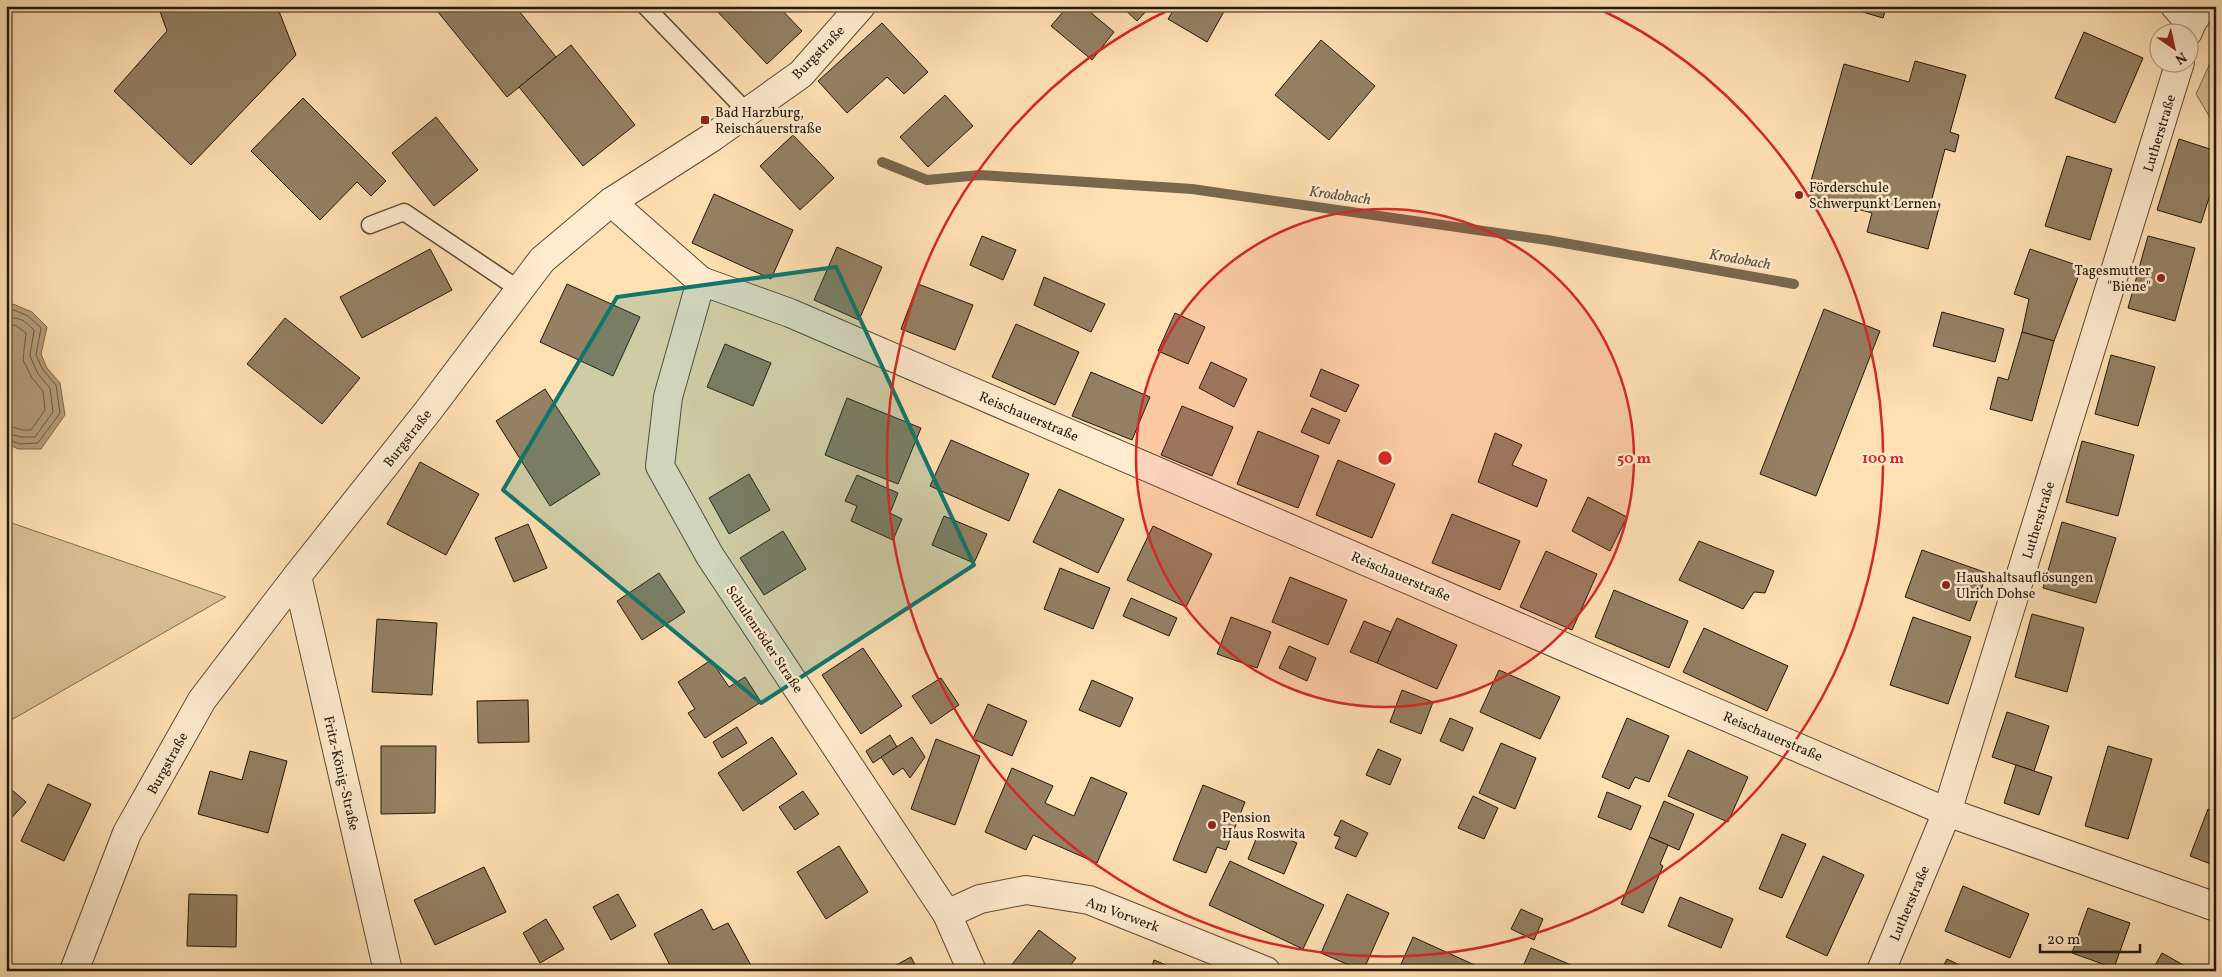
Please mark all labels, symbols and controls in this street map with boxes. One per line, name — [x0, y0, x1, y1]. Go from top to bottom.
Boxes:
street label: Burgstraße — [788, 22, 850, 84]
north arrow — [2150, 22, 2200, 72]
text: N — [2171, 47, 2190, 68]
street label: Lutherstraße — [2140, 92, 2181, 175]
place label: Bad Harzburg, Reischauerstraße — [715, 104, 822, 139]
marker: Bad Harzburg, Reischauerstraße — [699, 114, 711, 126]
place label: Förderschule Schwerpunkt Lernen — [1809, 179, 1937, 214]
water label: Krodobach — [1308, 182, 1372, 211]
marker: Förderschule Schwerpunkt Lernen — [1793, 189, 1805, 201]
water label: Krodobach — [1707, 245, 1772, 276]
place label: Tagesmutter "Biene" — [2075, 262, 2151, 297]
marker: Tagesmutter "Biene" — [2155, 272, 2167, 284]
street label: Reischauerstraße — [976, 388, 1081, 447]
street label: Burgstraße — [380, 406, 437, 472]
centre of rings — [1376, 449, 1394, 467]
text: 50 m — [1617, 449, 1651, 470]
text: 100 m — [1862, 449, 1905, 470]
street label: Lutherstraße — [2019, 479, 2060, 562]
street label: Reischauerstraße — [1348, 548, 1453, 607]
place label: Haushaltsauflösungen Ulrich Dohse — [1956, 569, 2093, 604]
marker: Haushaltsauflösungen Ulrich Dohse — [1940, 579, 1952, 591]
street label: Schulenröder Straße — [721, 582, 807, 698]
street label: Reischauerstraße — [1720, 708, 1825, 767]
street label: Fritz-König-Straße — [318, 714, 363, 833]
street label: Burgstraße — [143, 729, 193, 798]
place label: Pension Haus Roswita — [1222, 809, 1306, 844]
marker: Pension Haus Roswita — [1206, 819, 1218, 831]
street label: Lutherstraße — [1886, 863, 1935, 944]
street label: Am Vorwerk — [1083, 893, 1162, 938]
scale bar — [2040, 922, 2140, 954]
text: 20 m — [2047, 930, 2080, 951]

